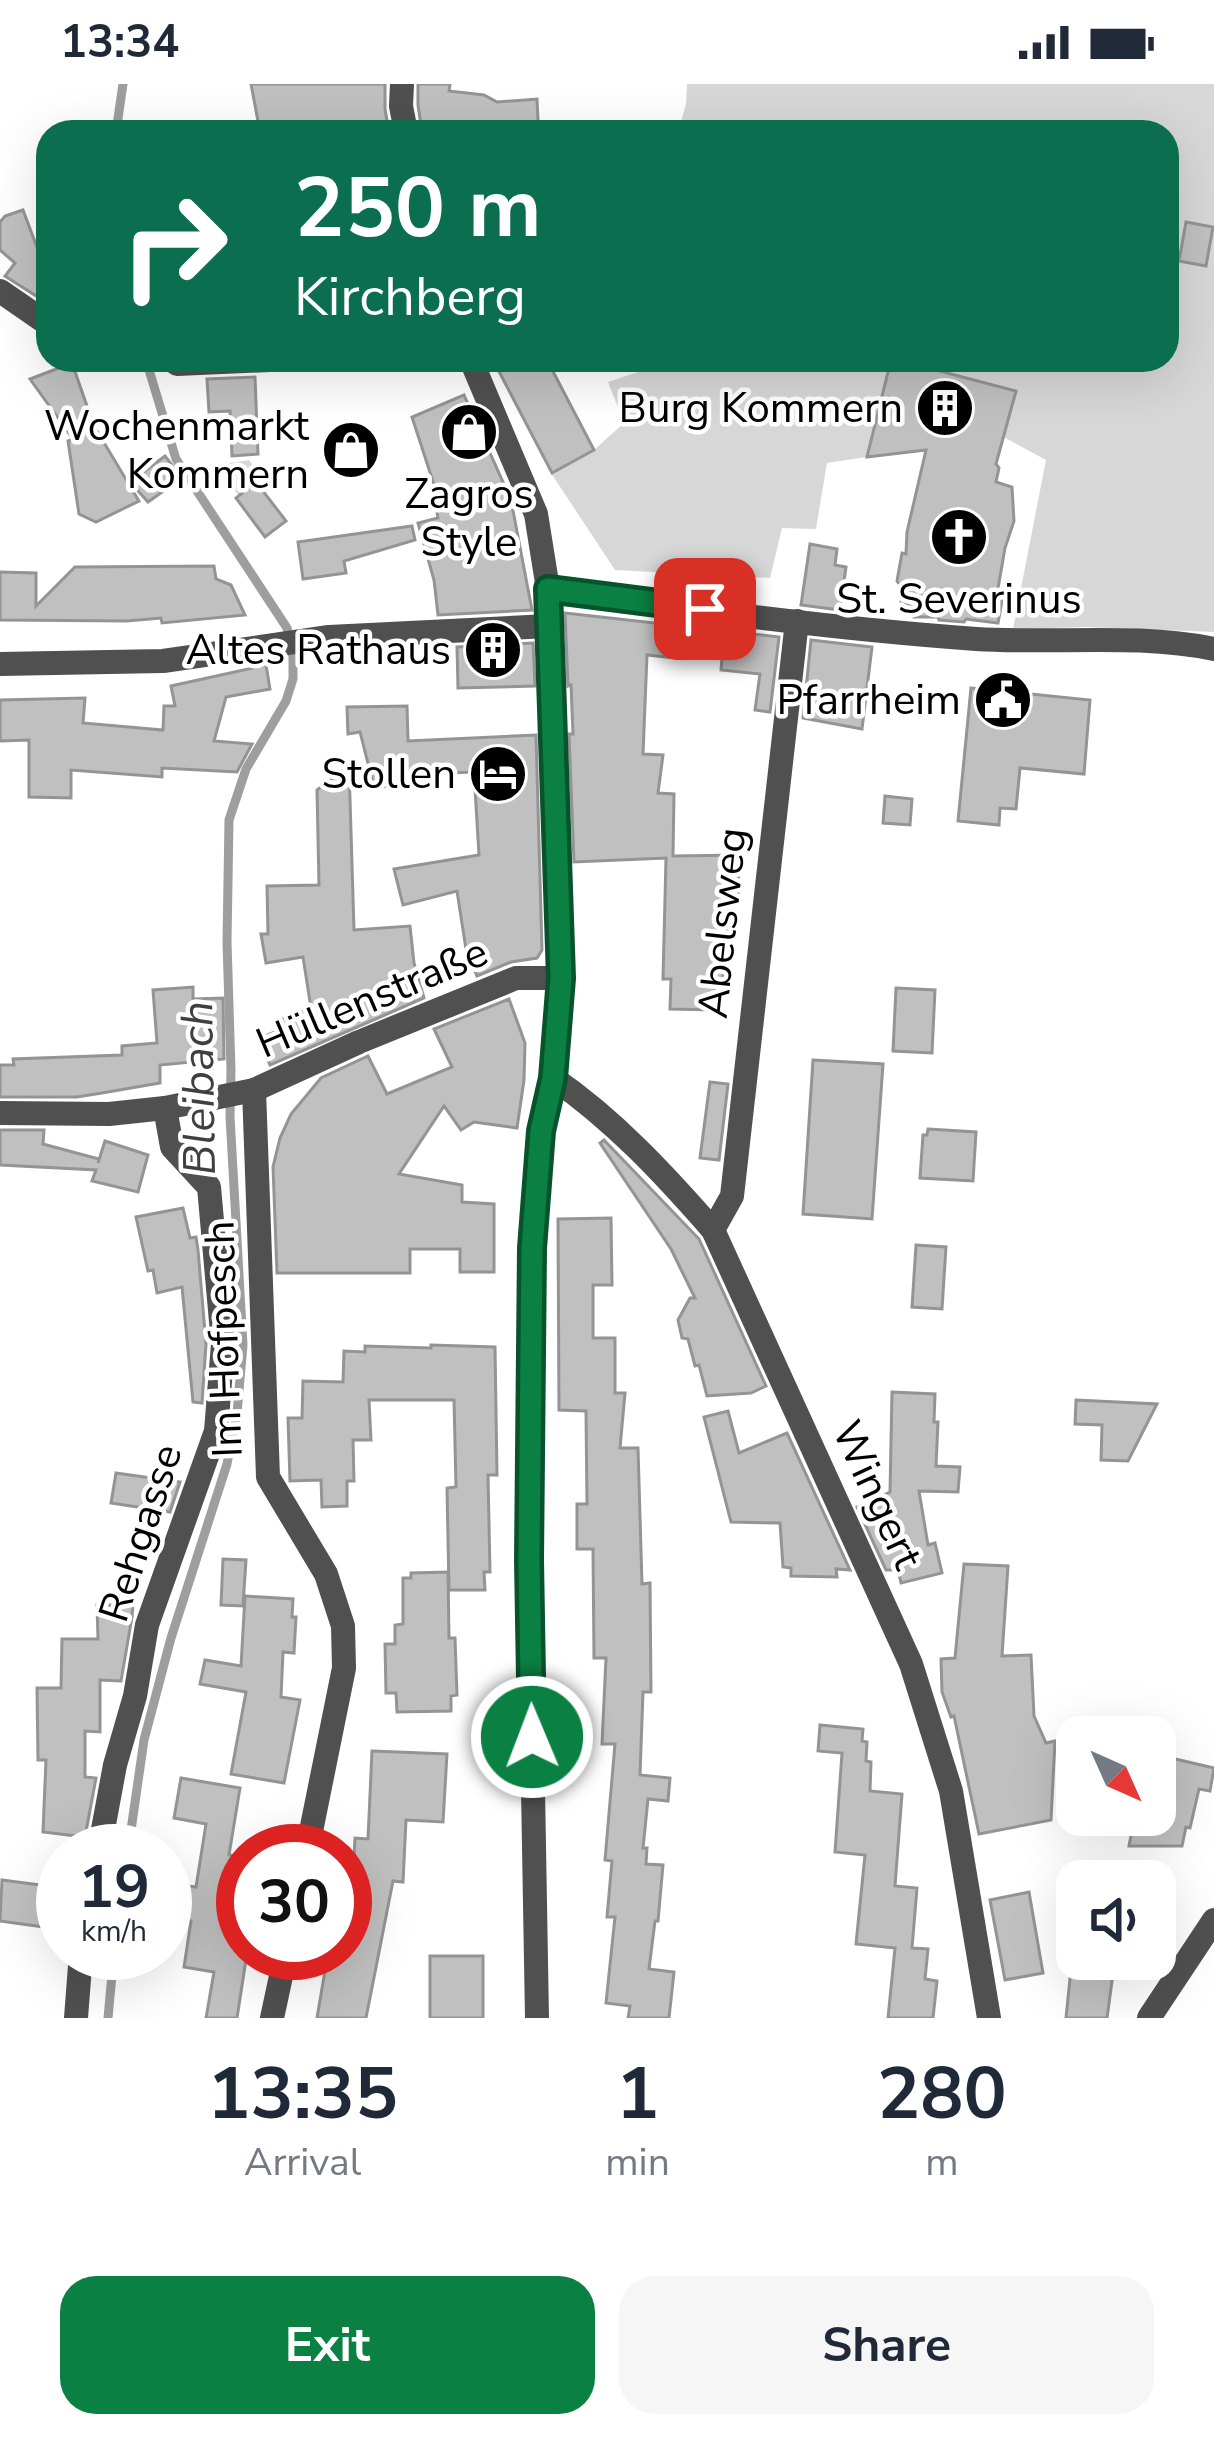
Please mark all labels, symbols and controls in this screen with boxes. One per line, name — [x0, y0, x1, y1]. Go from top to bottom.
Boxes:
text: 13:34 — [60, 12, 179, 73]
text: 250 m — [294, 151, 542, 266]
icon: right — [96, 168, 252, 324]
text: Kirchberg — [294, 260, 526, 334]
building icon: Burg Kommern — [914, 377, 976, 439]
place label: Burg Kommern — [619, 380, 903, 437]
place label: Wochenmarkt Kommern — [44, 398, 309, 503]
shop icon: Zagros Style — [438, 401, 500, 463]
shop icon: Wochenmarkt Kommern — [320, 419, 382, 481]
place label: Zagros Style — [404, 466, 534, 571]
church icon: St. Severinus — [928, 506, 990, 568]
pin — [654, 558, 756, 660]
place label: St. Severinus — [836, 571, 1082, 628]
icon: arrive — [672, 576, 738, 642]
building icon: Altes Rathaus — [462, 619, 524, 681]
place label: Altes Rathaus — [186, 622, 451, 679]
public building icon: Pfarrheim — [972, 669, 1034, 731]
place label: Pfarrheim — [776, 672, 961, 729]
hotel icon: Stollen — [467, 743, 529, 805]
place label: Stollen — [322, 746, 456, 803]
street label: Abelsweg — [685, 825, 761, 1021]
street label: Hüllenstraße — [247, 924, 497, 1072]
water label: Bleibach — [167, 1000, 231, 1176]
street label: Im Hofpesch — [191, 1220, 257, 1458]
street label: Wingert — [818, 1412, 936, 1579]
street label: Rehgasse — [86, 1437, 196, 1629]
position arrow — [469, 1674, 595, 1800]
north arrow — [1056, 1716, 1176, 1836]
map controls — [1056, 1716, 1176, 1980]
speed limit sign: 30 — [216, 1824, 372, 1980]
text: 19 — [78, 1846, 150, 1928]
button: sound — [1056, 1860, 1176, 1980]
text: km/h — [81, 1911, 147, 1952]
text: 13:35 — [207, 2045, 398, 2143]
text: 1 — [616, 2045, 659, 2143]
text: 280 — [877, 2045, 1007, 2143]
text: Arrival — [244, 2136, 361, 2189]
text: min — [605, 2136, 670, 2189]
text: m — [925, 2136, 959, 2189]
button: Exit — [60, 2276, 595, 2414]
button: Share — [619, 2276, 1154, 2414]

